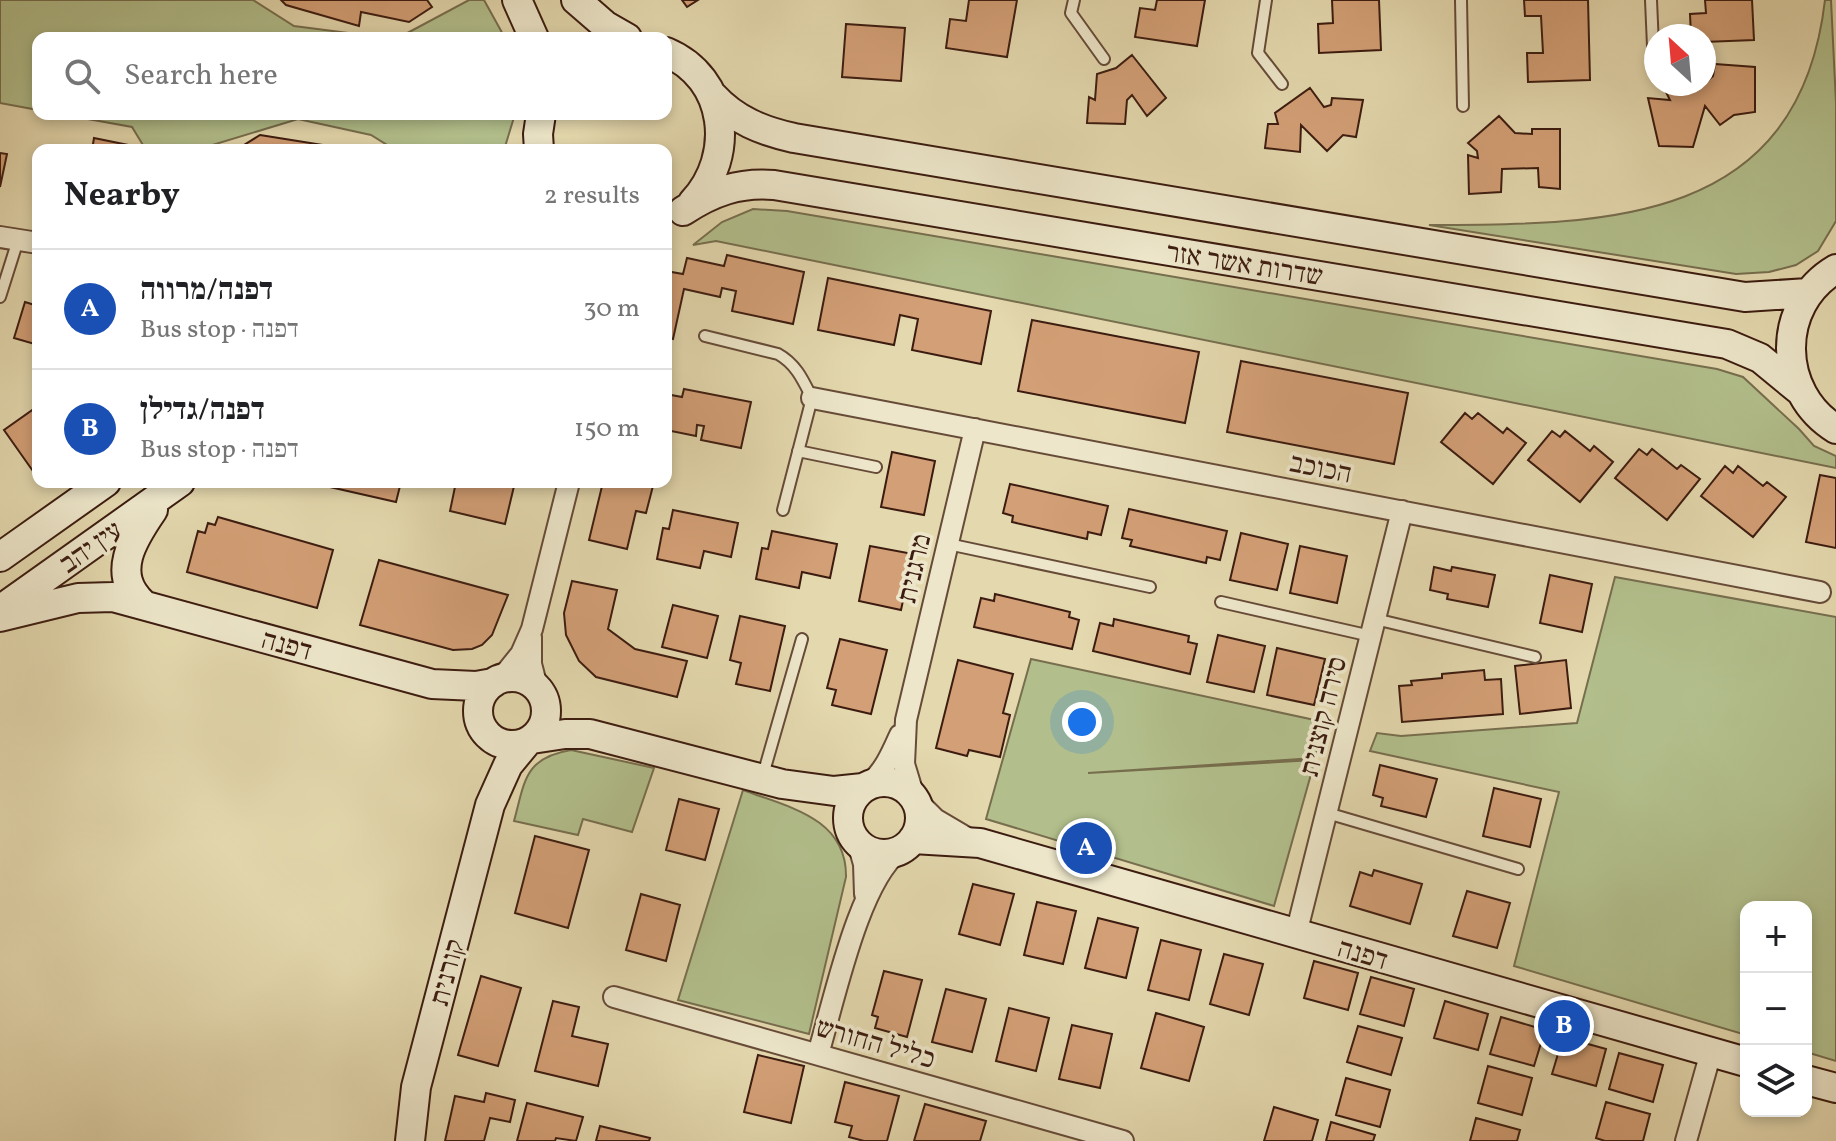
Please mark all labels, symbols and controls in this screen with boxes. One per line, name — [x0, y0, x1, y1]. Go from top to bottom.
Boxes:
north arrow — [1644, 24, 1716, 96]
search box — [32, 32, 672, 120]
icon: search — [60, 54, 104, 98]
text: Search here — [124, 55, 278, 97]
text: Nearby — [64, 173, 180, 220]
text: 2 results — [544, 178, 640, 214]
street label: שדרות אשר אזר — [1163, 234, 1326, 297]
text: דפנה/מרווה — [140, 270, 273, 312]
text: A — [81, 291, 99, 327]
text: 30 m — [583, 291, 640, 327]
text: Bus stop · דפנה — [140, 312, 299, 348]
text: דפנה/גדילן — [140, 390, 265, 432]
text: B — [81, 411, 99, 447]
text: 150 m — [574, 411, 640, 447]
text: Bus stop · דפנה — [140, 432, 299, 468]
street label: הכוכב — [1286, 444, 1355, 495]
street label: עין יהב — [52, 512, 131, 584]
street label: מרגנית — [889, 530, 942, 607]
street label: דפנה — [257, 621, 316, 672]
street label: סירה קוצנית — [1291, 653, 1358, 781]
your location — [1062, 702, 1102, 742]
pin: A — [1060, 818, 1112, 878]
map controls — [1740, 901, 1812, 1117]
button: + — [1740, 901, 1812, 973]
street label: דפנה — [1332, 930, 1392, 981]
street label: קורנית — [421, 935, 476, 1010]
button: − — [1740, 973, 1812, 1045]
pin: B — [1538, 996, 1590, 1056]
street label: כליל החורש — [811, 1009, 939, 1080]
button: layers — [1740, 1045, 1812, 1117]

